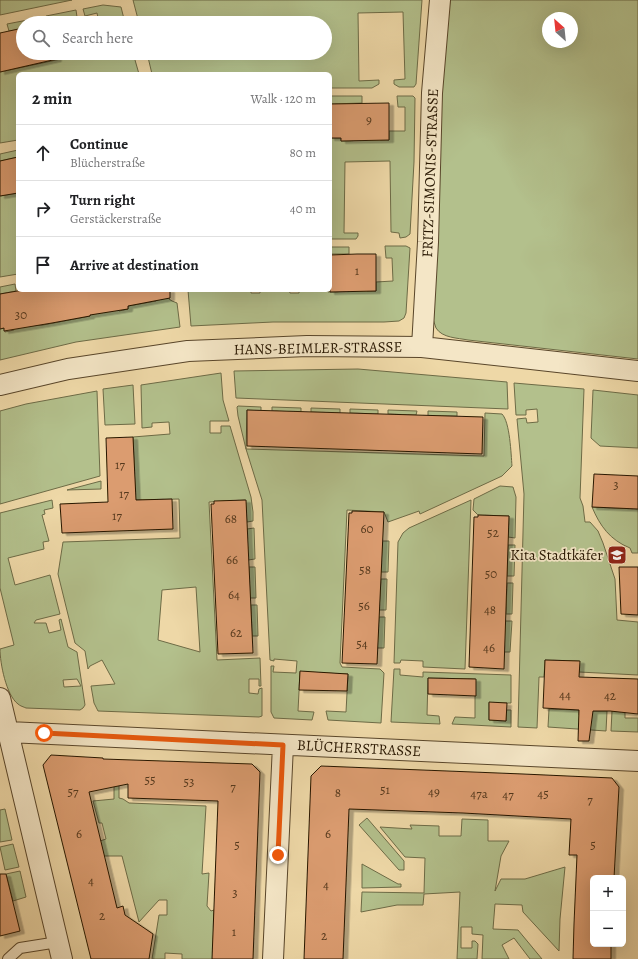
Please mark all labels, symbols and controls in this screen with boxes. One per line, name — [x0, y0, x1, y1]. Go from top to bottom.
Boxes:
north arrow — [542, 12, 578, 48]
search box — [16, 16, 332, 60]
icon: search — [30, 27, 52, 49]
text: Search here — [62, 28, 133, 48]
text: 2 min — [32, 87, 72, 110]
street label: FRITZ-SIMONIS-STRASSE — [417, 88, 443, 258]
text: Walk · 120 m — [251, 90, 316, 107]
house number: 9 — [366, 111, 372, 128]
text: Continue — [70, 134, 128, 154]
icon: ahead — [32, 142, 54, 164]
text: 80 m — [289, 144, 316, 161]
text: Blücherstraße — [70, 154, 145, 171]
text: Turn right — [70, 190, 135, 210]
icon: right — [32, 198, 54, 220]
text: 40 m — [290, 200, 316, 217]
text: Gerstäckerstraße — [70, 210, 161, 227]
icon: arrive — [32, 254, 54, 276]
text: Arrive at destination — [70, 255, 199, 275]
house number: 1 — [355, 262, 360, 279]
house number: 30 — [15, 306, 27, 323]
street label: HANS-BEIMLER-STRASSE — [234, 337, 402, 359]
house number: 17 — [115, 456, 125, 473]
house number: 3 — [613, 476, 619, 493]
house number: 17 — [119, 485, 129, 502]
house number: 17 — [112, 507, 122, 524]
house number: 68 — [225, 510, 237, 527]
house number: 60 — [361, 520, 374, 537]
house number: 52 — [487, 524, 499, 541]
school or university icon: Kita Stadtkäfer — [606, 544, 628, 566]
place label: Kita Stadtkäfer — [510, 545, 603, 565]
house number: 66 — [226, 551, 238, 568]
house number: 58 — [359, 561, 371, 578]
house number: 50 — [485, 565, 497, 582]
house number: 64 — [228, 586, 240, 603]
house number: 56 — [358, 597, 370, 614]
house number: 48 — [484, 601, 496, 618]
house number: 62 — [230, 624, 242, 641]
house number: 54 — [356, 635, 368, 652]
house number: 46 — [483, 639, 495, 656]
house number: 44 — [559, 686, 571, 703]
house number: 42 — [604, 687, 616, 704]
route start — [35, 724, 53, 742]
street label: BLÜCHERSTRASSE — [296, 735, 422, 761]
house number: 55 — [144, 771, 156, 788]
house number: 53 — [184, 773, 195, 790]
house number: 7 — [230, 778, 236, 795]
house number: 51 — [380, 781, 391, 798]
house number: 57 — [67, 783, 79, 800]
house number: 49 — [428, 783, 440, 800]
house number: 8 — [335, 784, 341, 801]
house number: 47a — [470, 785, 488, 802]
house number: 45 — [537, 785, 549, 802]
house number: 47 — [502, 786, 514, 803]
house number: 7 — [587, 791, 593, 808]
house number: 6 — [76, 825, 82, 842]
house number: 6 — [325, 825, 331, 842]
house number: 5 — [234, 836, 240, 853]
house number: 5 — [590, 836, 596, 853]
route end — [269, 846, 287, 864]
house number: 4 — [88, 872, 94, 889]
map controls — [590, 875, 626, 947]
button: + — [590, 875, 626, 911]
house number: 4 — [323, 876, 329, 893]
house number: 3 — [232, 884, 238, 901]
house number: 2 — [99, 907, 105, 924]
button: − — [590, 911, 626, 947]
house number: 1 — [232, 923, 237, 940]
house number: 2 — [321, 927, 327, 944]

